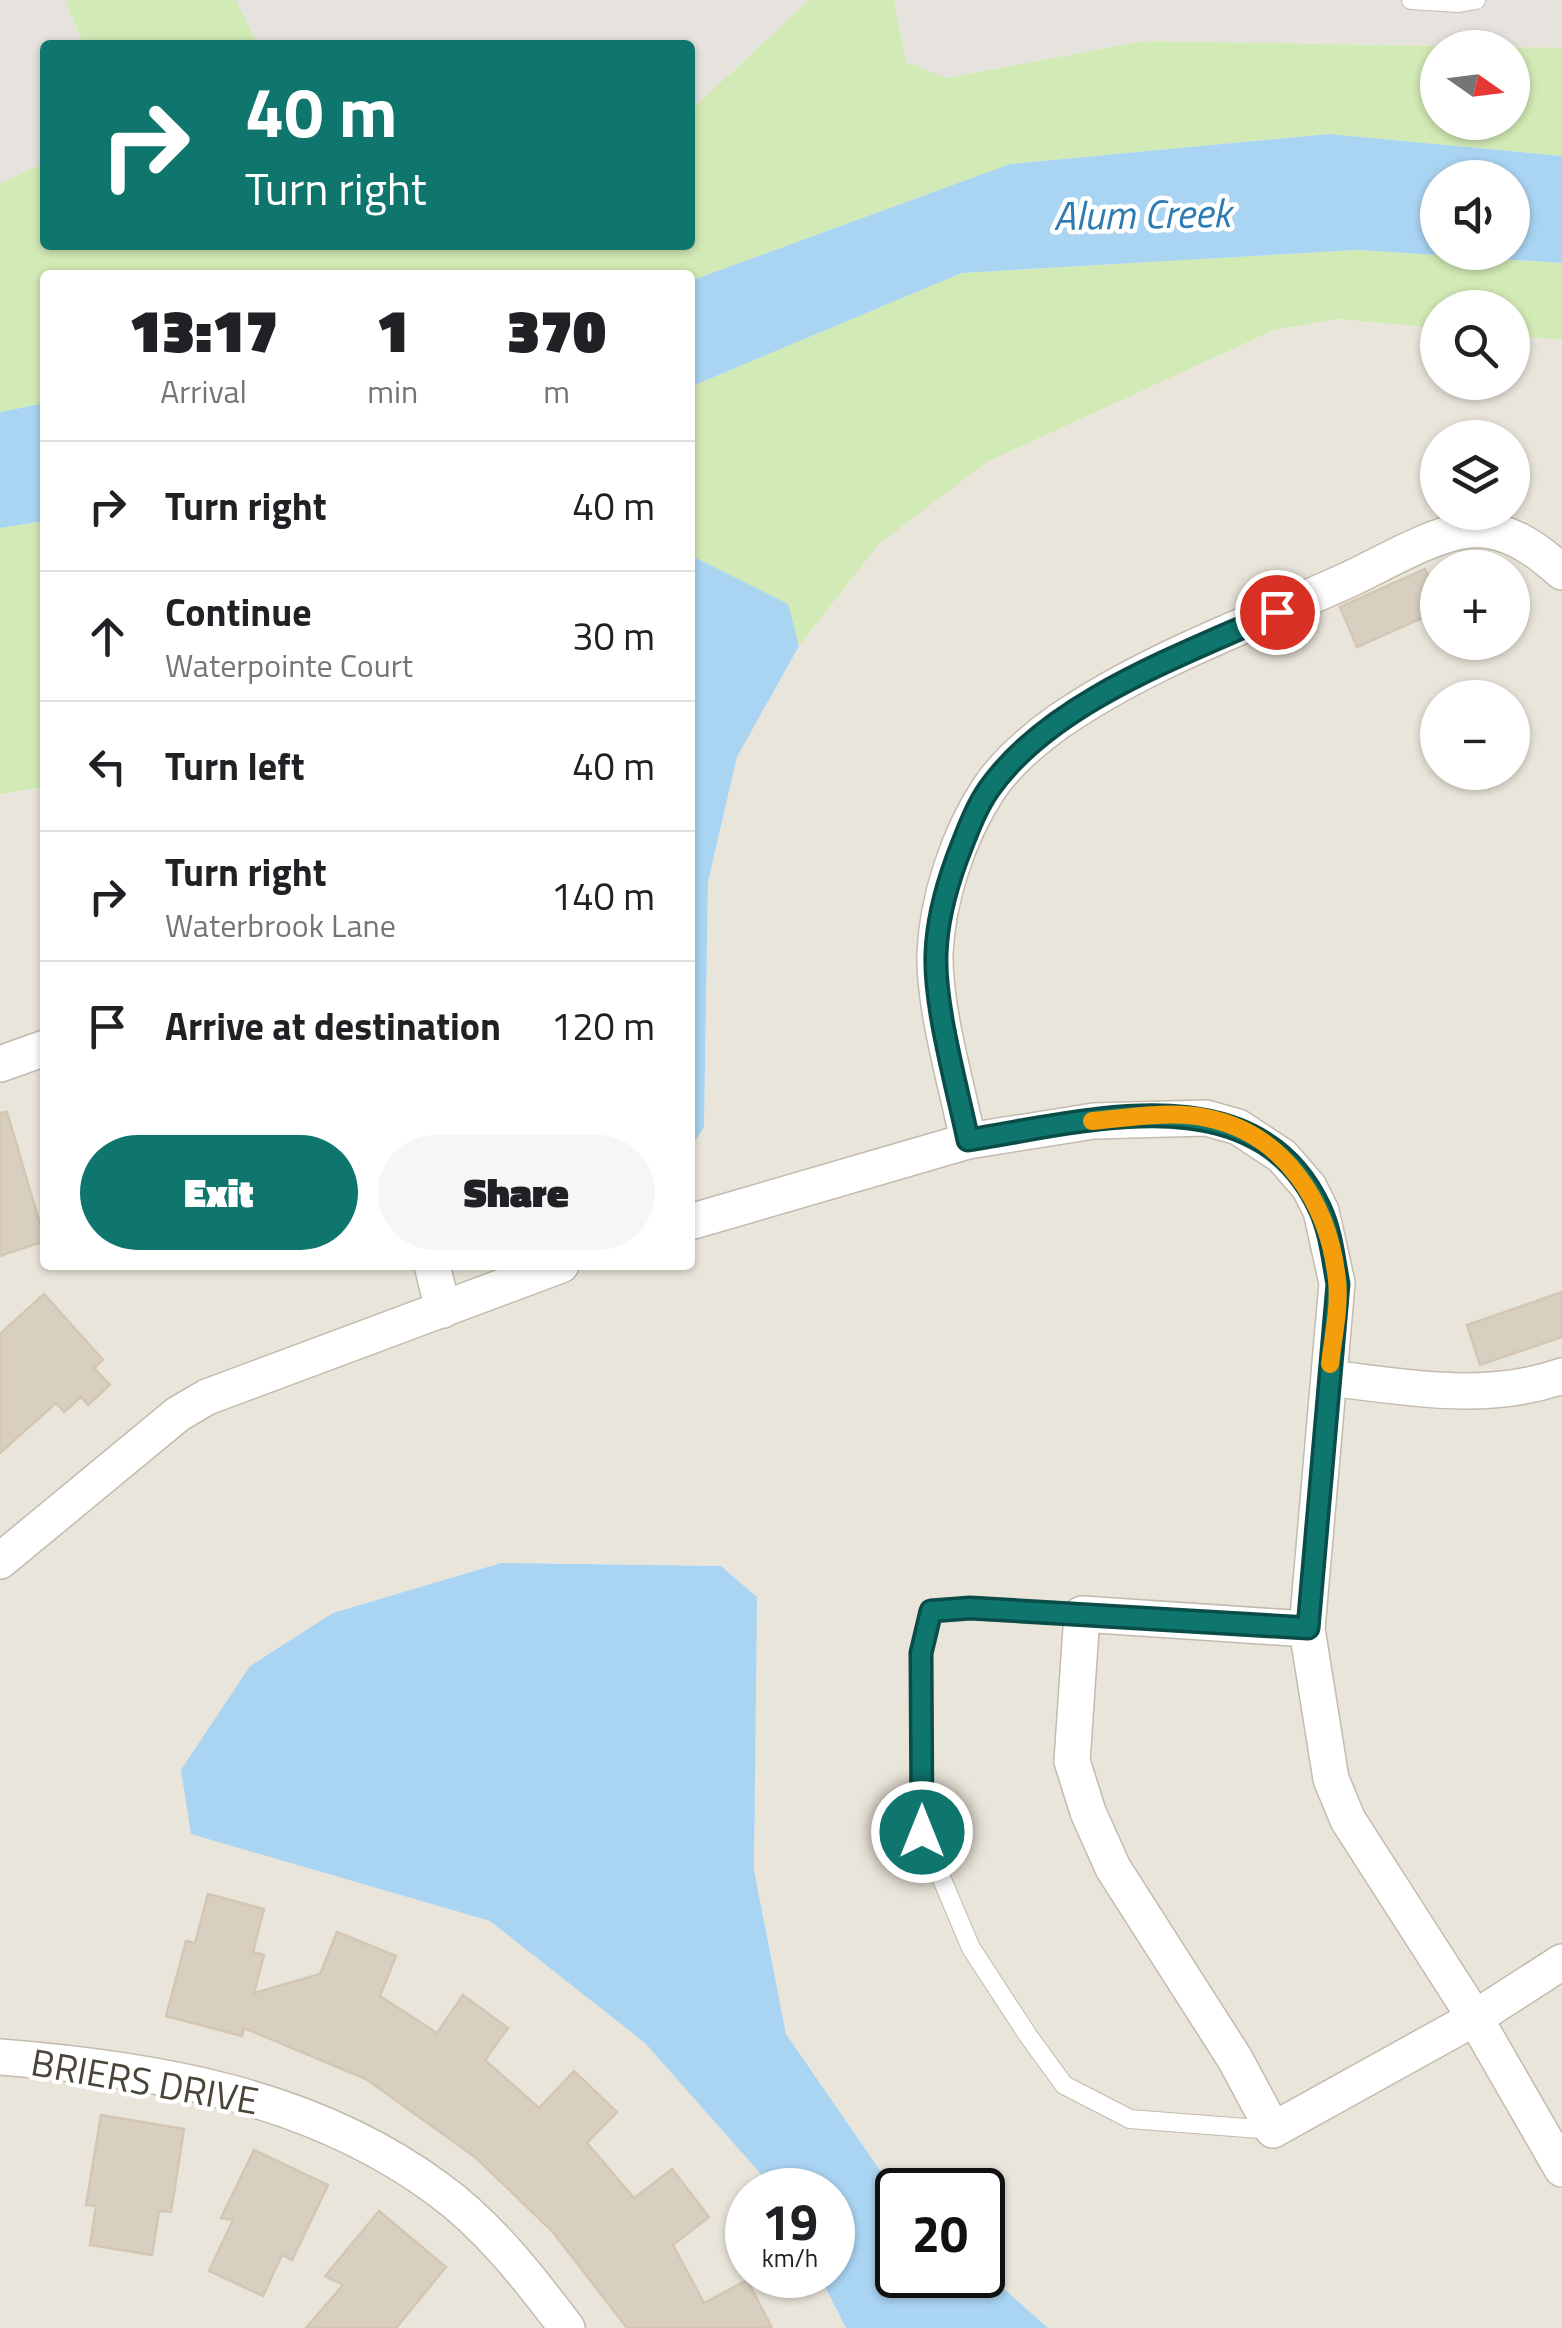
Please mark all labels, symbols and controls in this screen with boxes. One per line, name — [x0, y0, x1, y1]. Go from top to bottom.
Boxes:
north arrow — [1420, 30, 1530, 140]
map controls — [1420, 30, 1530, 790]
text: 40 m — [245, 58, 398, 164]
icon: right — [80, 80, 210, 210]
text: Turn right — [245, 154, 427, 222]
button: sound — [1420, 160, 1530, 270]
water label: Alum Creek — [1053, 182, 1235, 246]
text: 13:17 — [129, 284, 278, 375]
text: 1 — [376, 284, 409, 375]
text: 370 — [507, 284, 606, 375]
button: search — [1420, 290, 1530, 400]
text: Arrival — [160, 367, 247, 415]
text: min — [367, 367, 418, 415]
text: m — [543, 367, 570, 415]
button: layers — [1420, 420, 1530, 530]
text: Turn right — [165, 477, 327, 535]
text: 40 m — [572, 477, 655, 535]
icon: right — [80, 479, 135, 534]
button: + — [1420, 550, 1530, 660]
pin — [1235, 570, 1320, 655]
text: Continue — [165, 583, 312, 641]
icon: arrive — [1250, 585, 1305, 640]
text: 30 m — [572, 607, 655, 665]
icon: ahead — [80, 609, 135, 664]
text: Waterpointe Court — [165, 641, 413, 689]
button: − — [1420, 680, 1530, 790]
text: Turn left — [165, 737, 305, 795]
text: 40 m — [572, 737, 655, 795]
icon: left — [80, 739, 135, 794]
text: Turn right — [165, 843, 327, 901]
text: 140 m — [551, 867, 655, 925]
icon: right — [80, 869, 135, 924]
text: Waterbrook Lane — [165, 901, 396, 949]
text: Arrive at destination — [165, 997, 501, 1055]
text: 120 m — [551, 997, 655, 1055]
icon: arrive — [80, 999, 135, 1054]
button: Exit — [80, 1135, 358, 1250]
button: Share — [378, 1135, 655, 1250]
position arrow — [870, 1780, 974, 1884]
street label: BRIERS DRIVE — [27, 2032, 263, 2130]
speed limit sign: 20 — [875, 2168, 1005, 2298]
text: 19 — [762, 2183, 818, 2259]
text: km/h — [762, 2239, 818, 2277]

